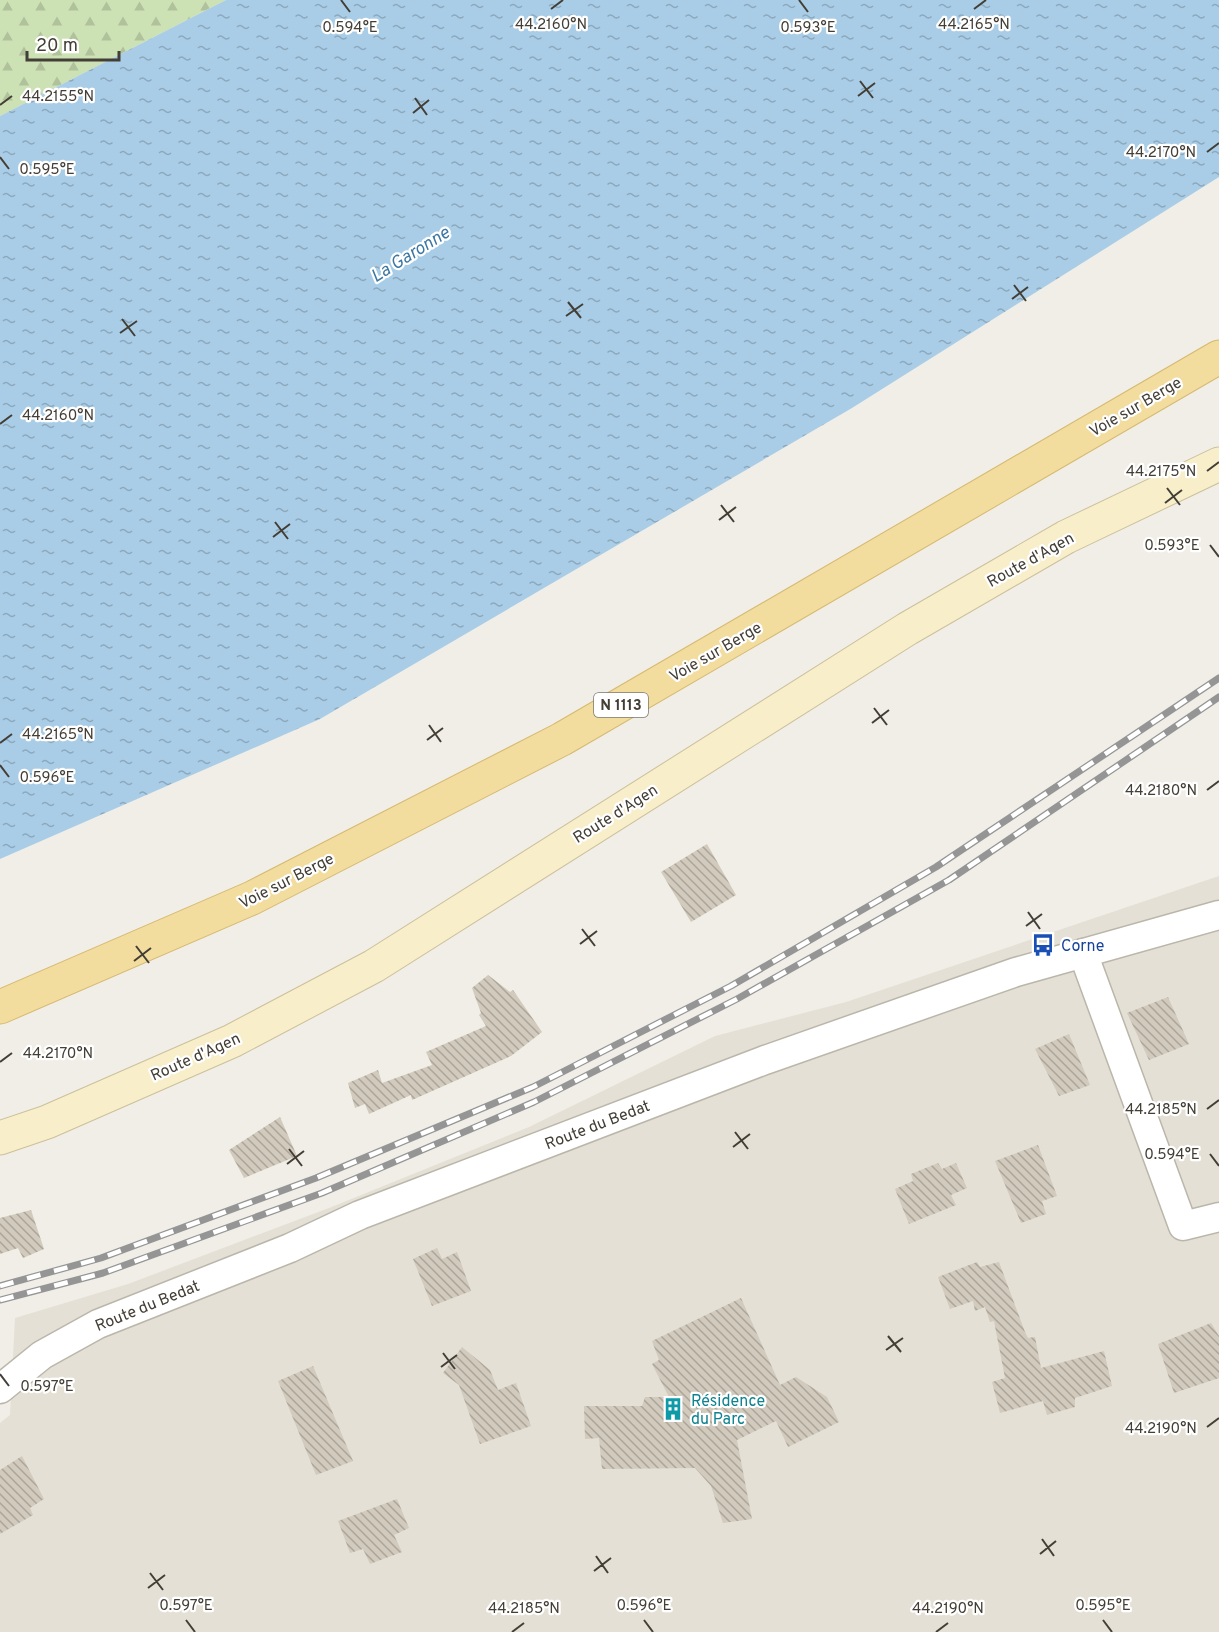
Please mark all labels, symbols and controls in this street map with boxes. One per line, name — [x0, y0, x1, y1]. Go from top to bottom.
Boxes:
text: 44.2160°N — [515, 16, 587, 35]
text: 44.2165°N — [938, 16, 1010, 35]
text: 0.594°E — [322, 19, 378, 38]
text: 0.593°E — [780, 19, 836, 38]
scale bar — [27, 24, 118, 62]
text: 20 m — [36, 35, 78, 58]
text: 44.2155°N — [22, 88, 94, 107]
text: 44.2170°N — [1126, 144, 1196, 163]
text: 0.595°E — [19, 161, 75, 180]
water label: La Garonne — [367, 222, 455, 289]
street label: Voie sur Berge — [1086, 373, 1186, 442]
text: 44.2160°N — [22, 407, 94, 426]
text: 44.2175°N — [1126, 463, 1196, 482]
street label: Route d'Agen — [984, 529, 1078, 593]
text: 0.593°E — [1144, 537, 1200, 556]
street label: Voie sur Berge — [666, 618, 766, 687]
road number: N 1113 — [594, 693, 648, 717]
text: 44.2165°N — [22, 726, 94, 745]
text: 0.596°E — [19, 769, 75, 788]
street label: Route d'Agen — [570, 781, 662, 849]
text: 44.2180°N — [1125, 782, 1197, 801]
street label: Voie sur Berge — [236, 849, 338, 914]
bus stop icon: Corne — [1030, 932, 1056, 958]
place label: Corne — [1061, 937, 1104, 957]
street label: Route d'Agen — [148, 1029, 244, 1087]
text: 44.2170°N — [23, 1045, 93, 1064]
street label: Route du Bedat — [542, 1097, 653, 1155]
text: 44.2185°N — [1125, 1101, 1197, 1120]
text: 0.594°E — [1144, 1146, 1200, 1165]
street label: Route du Bedat — [93, 1277, 203, 1337]
text: 0.597°E — [20, 1378, 74, 1397]
place label: Résidence du Parc — [691, 1392, 765, 1430]
building icon: Résidence du Parc — [660, 1396, 686, 1422]
text: 44.2190°N — [1125, 1420, 1197, 1439]
text: 0.597°E — [159, 1597, 213, 1616]
text: 0.596°E — [616, 1597, 672, 1616]
text: 0.595°E — [1075, 1597, 1131, 1616]
text: 44.2185°N — [488, 1600, 560, 1619]
text: 44.2190°N — [912, 1600, 984, 1619]

